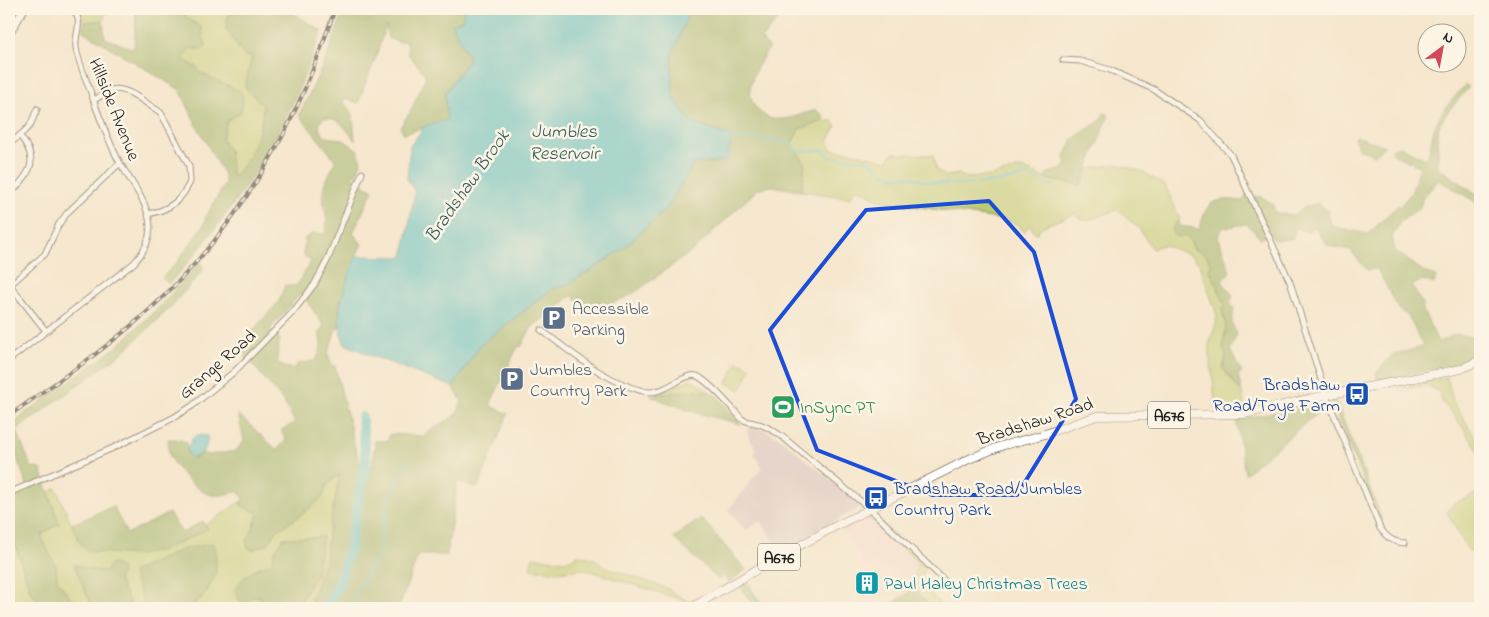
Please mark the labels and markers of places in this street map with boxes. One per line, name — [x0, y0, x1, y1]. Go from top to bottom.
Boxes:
place label: Accessible Parking — [572, 297, 650, 345]
parking icon: Accessible Parking — [541, 305, 567, 331]
place label: Jumbles Country Park — [530, 358, 627, 405]
parking icon: Jumbles Country Park — [499, 366, 525, 392]
place label: Bradshaw Road/Toye Farm — [1213, 373, 1340, 420]
bus stop icon: Bradshaw Road/Toye Farm — [1344, 381, 1370, 407]
sports icon: InSync PT — [770, 394, 796, 420]
place label: InSync PT — [800, 396, 876, 422]
place label: Bradshaw Road/Jumbles Country Park — [893, 477, 1082, 524]
bus stop icon: Bradshaw Road/Jumbles Country Park — [863, 485, 889, 511]
building icon: Paul Haley Christmas Trees — [854, 570, 880, 596]
place label: Paul Haley Christmas Trees — [884, 572, 1088, 598]

